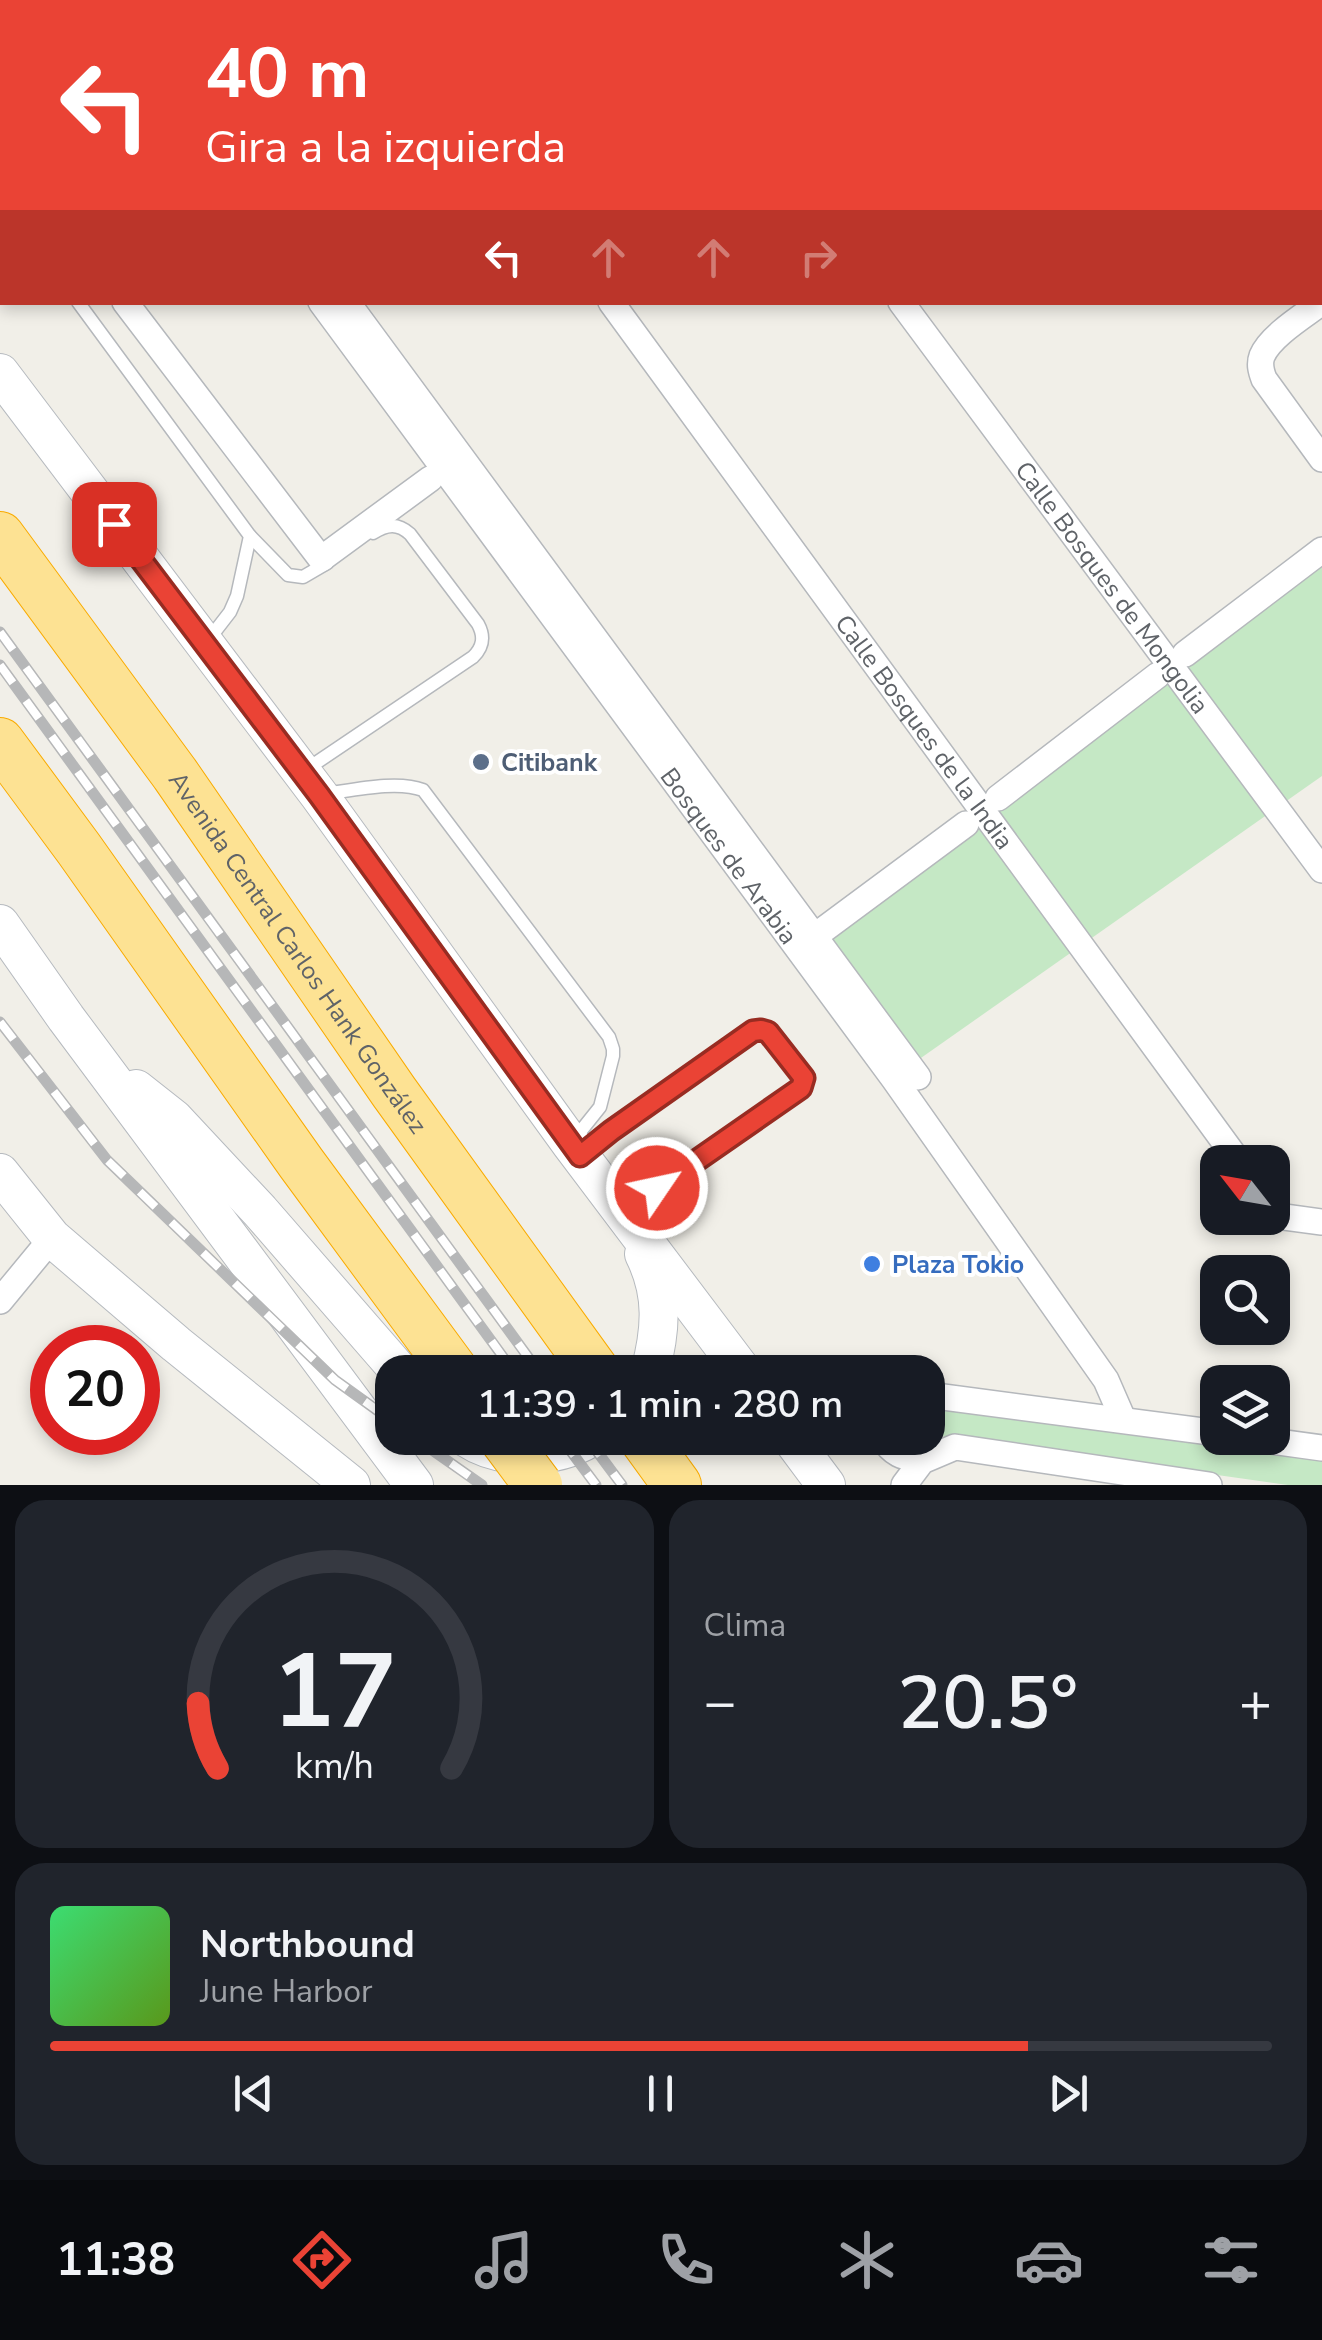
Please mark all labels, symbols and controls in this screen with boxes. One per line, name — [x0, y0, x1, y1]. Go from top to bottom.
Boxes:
text: 40 m — [205, 26, 369, 122]
icon: left — [40, 40, 170, 170]
text: Gira a la izquierda — [205, 117, 566, 178]
icon: left — [476, 230, 531, 285]
icon: ahead — [581, 230, 636, 285]
icon: ahead — [686, 230, 741, 285]
icon: right — [791, 230, 846, 285]
street label: Calle Bosques de Mongolia — [1007, 455, 1216, 721]
pin — [72, 482, 157, 567]
icon: arrive — [87, 497, 142, 552]
street label: Calle Bosques de la India — [827, 608, 1021, 857]
place label: Citibank — [501, 746, 598, 780]
marker: Citibank — [470, 751, 492, 773]
street label: Bosques de Arabia — [652, 761, 805, 952]
street label: Avenida Central Carlos Hank González — [160, 765, 434, 1141]
position arrow — [605, 1136, 709, 1240]
north arrow — [1200, 1145, 1290, 1235]
map controls — [1200, 1145, 1290, 1455]
place label: Plaza Tokio — [892, 1248, 1024, 1282]
marker: Plaza Tokio — [861, 1253, 883, 1275]
button: search — [1200, 1255, 1290, 1345]
speed limit sign: 20 — [30, 1325, 160, 1455]
button: layers — [1200, 1365, 1290, 1455]
text: 11:39 · 1 min · 280 m — [477, 1379, 843, 1430]
text: Clima — [704, 1604, 786, 1647]
text: 17 — [272, 1621, 397, 1763]
text: 20.5° — [897, 1652, 1078, 1754]
text: − — [704, 1665, 737, 1740]
text: + — [1239, 1665, 1272, 1740]
text: km/h — [295, 1742, 374, 1791]
text: Northbound — [200, 1919, 415, 1970]
text: June Harbor — [200, 1970, 372, 2013]
icon: previous — [226, 2066, 281, 2121]
icon: pause — [633, 2066, 688, 2121]
icon: next — [1041, 2066, 1096, 2121]
icon: directions — [287, 2225, 357, 2295]
icon: music — [469, 2225, 539, 2295]
icon: phone — [651, 2225, 721, 2295]
icon: climate — [832, 2225, 902, 2295]
icon: car — [1014, 2225, 1084, 2295]
icon: filters — [1196, 2225, 1266, 2295]
text: 11:38 — [56, 2230, 175, 2291]

